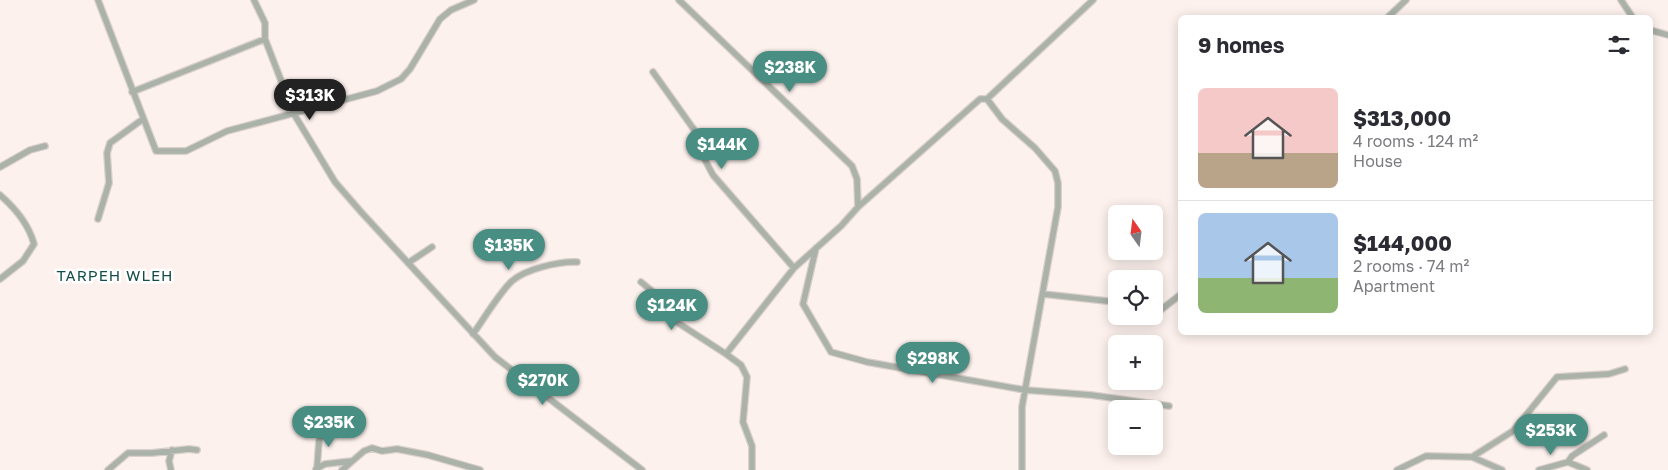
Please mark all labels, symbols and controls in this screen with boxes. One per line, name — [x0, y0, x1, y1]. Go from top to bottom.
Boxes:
icon: filters — [1605, 31, 1633, 59]
text: 9 homes — [1198, 32, 1284, 58]
pin: $238K — [755, 51, 825, 93]
text: $238K — [764, 57, 816, 77]
pin: $313K — [275, 78, 345, 121]
text: $313K — [285, 85, 335, 105]
text: $313,000 — [1353, 105, 1451, 131]
icon: home — [1238, 108, 1298, 168]
pin: $144K — [687, 128, 757, 170]
text: 4 rooms · 124 m² — [1353, 131, 1478, 151]
text: $144K — [697, 134, 747, 154]
text: House — [1353, 151, 1402, 171]
north arrow — [1108, 205, 1162, 260]
map controls — [1108, 205, 1163, 455]
pin: $135K — [474, 228, 544, 271]
text: $144,000 — [1353, 230, 1452, 256]
icon: home — [1238, 233, 1298, 293]
text: $135K — [484, 235, 534, 255]
text: 2 rooms · 74 m² — [1353, 256, 1469, 276]
district label: TARPEH WLEH — [57, 266, 173, 284]
button: locate — [1108, 270, 1163, 325]
text: Apartment — [1353, 276, 1435, 296]
pin: $124K — [637, 288, 707, 331]
text: $124K — [647, 295, 697, 315]
button: + — [1108, 335, 1163, 390]
pin: $298K — [898, 342, 968, 384]
text: $298K — [907, 348, 959, 368]
pin: $270K — [508, 364, 578, 406]
text: $270K — [517, 370, 569, 390]
button: − — [1108, 400, 1163, 455]
pin: $235K — [294, 406, 364, 448]
text: $235K — [303, 412, 355, 432]
pin: $253K — [1516, 414, 1586, 456]
text: $253K — [1525, 420, 1577, 440]

